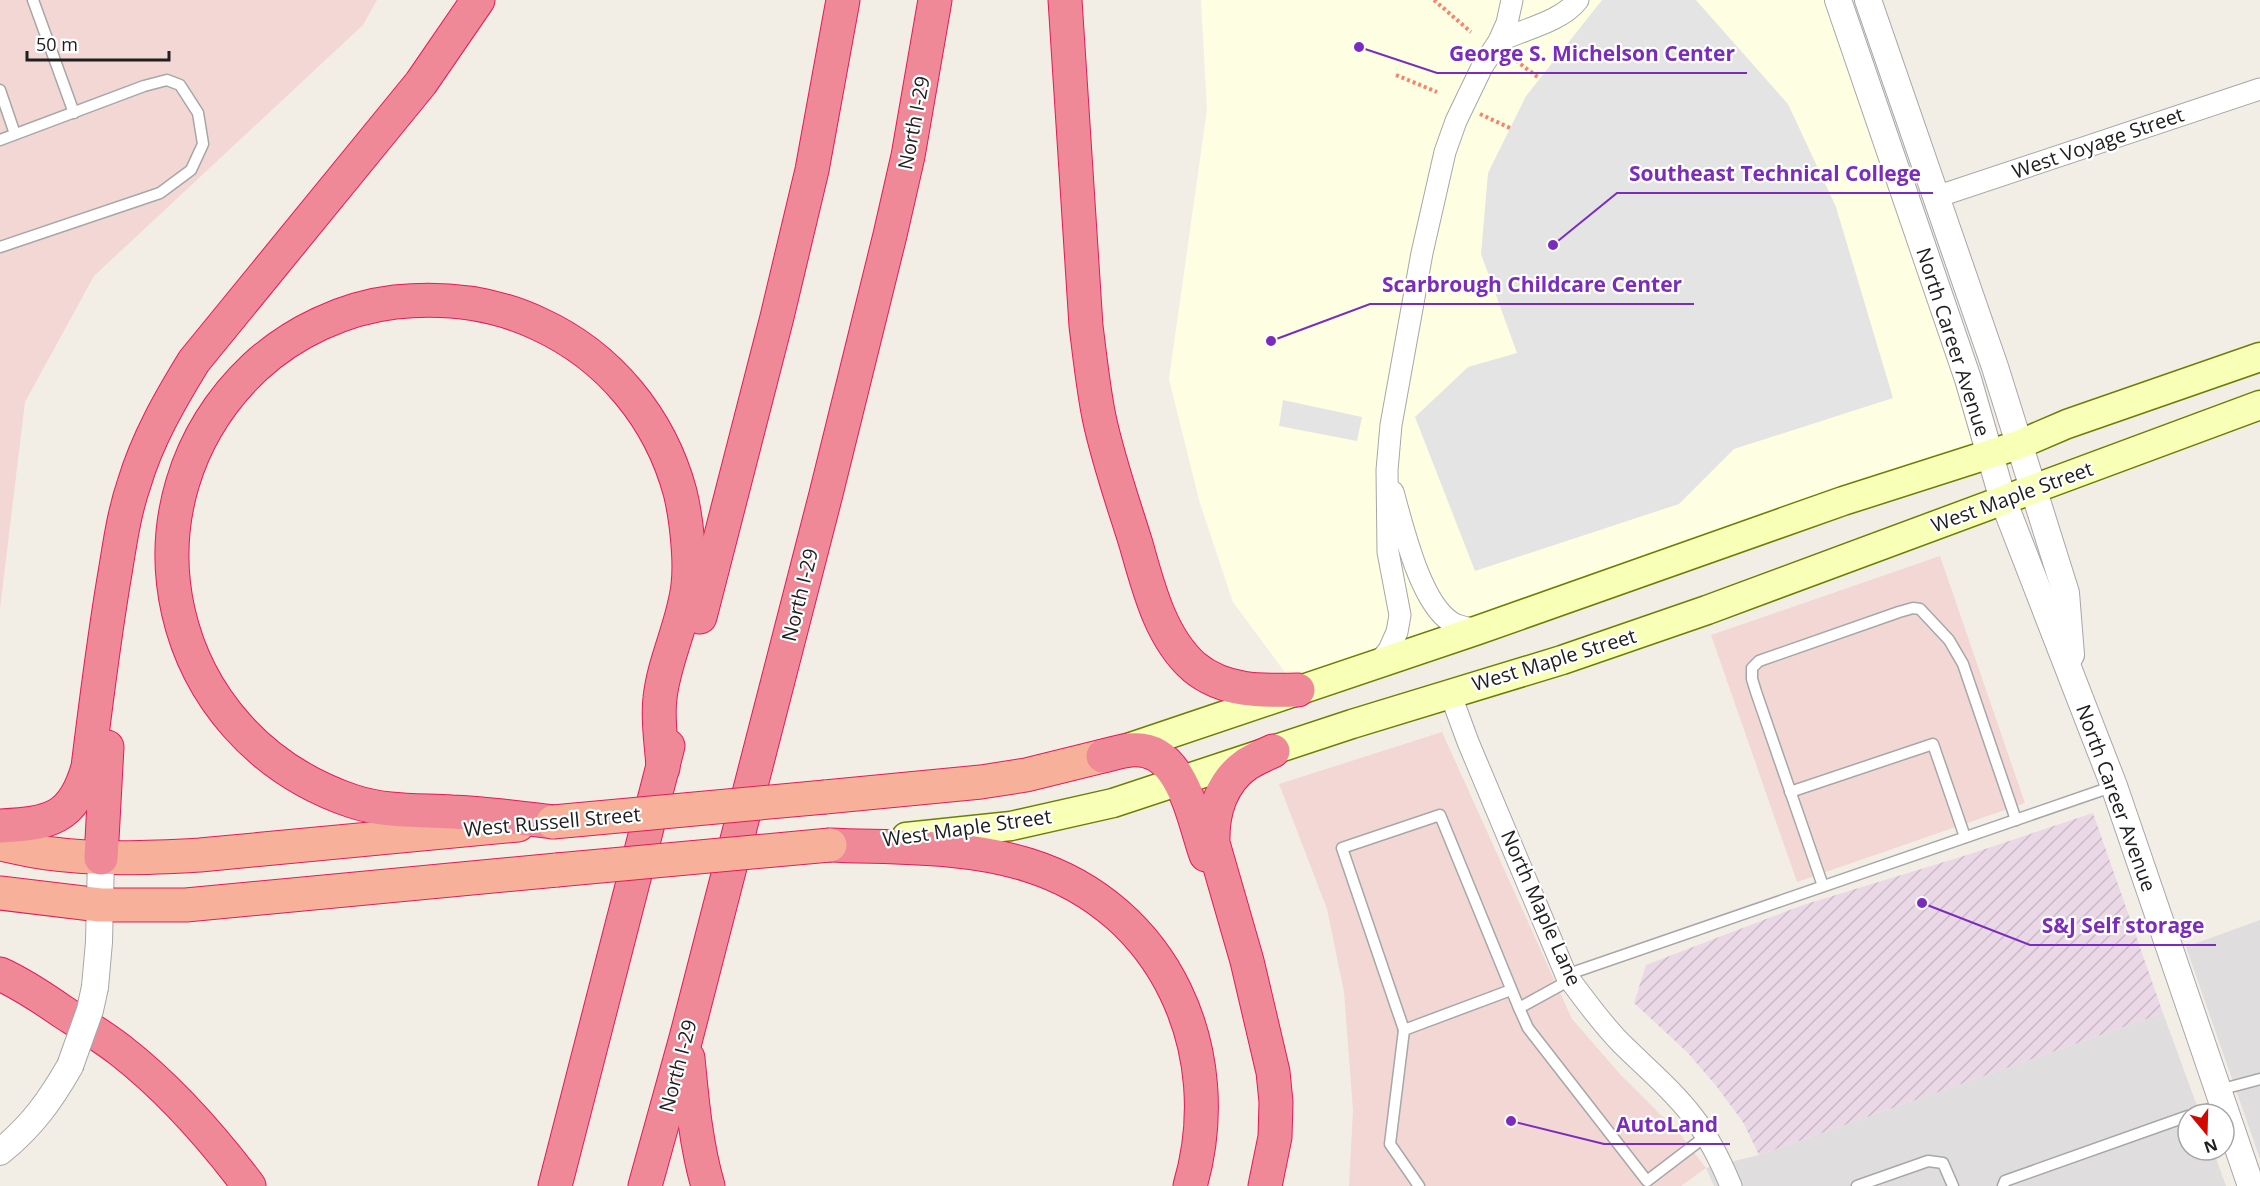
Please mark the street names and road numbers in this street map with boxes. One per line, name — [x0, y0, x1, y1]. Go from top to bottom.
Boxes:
street label: North I-29 — [891, 74, 936, 172]
street label: West Voyage Street — [2008, 100, 2187, 185]
street label: North Career Avenue — [1910, 244, 1997, 440]
street label: West Maple Street — [1927, 455, 2096, 538]
street label: North I-29 — [775, 546, 824, 644]
street label: West Maple Street — [1469, 622, 1639, 697]
street label: North Career Avenue — [2070, 701, 2163, 895]
street label: West Russell Street — [462, 800, 642, 843]
street label: West Maple Street — [881, 802, 1053, 853]
street label: North Maple Lane — [1495, 826, 1588, 990]
street label: North I-29 — [652, 1017, 703, 1115]

